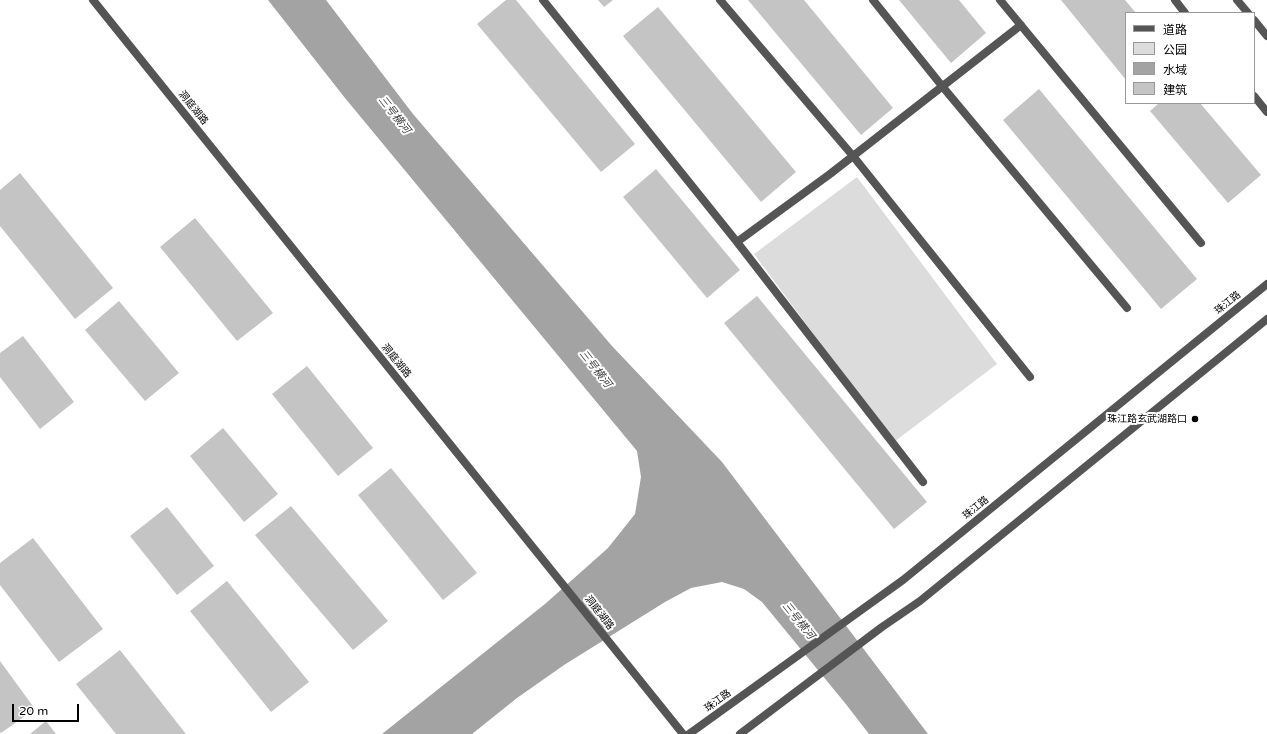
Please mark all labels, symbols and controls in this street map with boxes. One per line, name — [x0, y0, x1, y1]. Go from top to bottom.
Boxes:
legend — [1125, 12, 1255, 104]
text: 道路 — [1163, 23, 1187, 37]
text: 公园 — [1163, 43, 1187, 57]
text: 水域 — [1163, 63, 1187, 77]
text: 建筑 — [1163, 83, 1187, 97]
street label: 洞庭湖路 — [176, 89, 210, 127]
water label: 三号横河 — [375, 94, 413, 136]
street label: 珠江路 — [1213, 289, 1243, 317]
street label: 洞庭湖路 — [379, 342, 413, 380]
water label: 三号横河 — [576, 348, 614, 390]
place label: 珠江路玄武湖路口 — [1107, 413, 1187, 425]
marker: 珠江路玄武湖路口 — [1190, 414, 1200, 424]
street label: 珠江路 — [961, 494, 991, 522]
street label: 洞庭湖路 — [582, 594, 616, 632]
water label: 三号横河 — [779, 600, 817, 642]
street label: 珠江路 — [702, 687, 734, 715]
scale bar — [14, 696, 81, 722]
text: 20 m — [19, 704, 48, 718]

